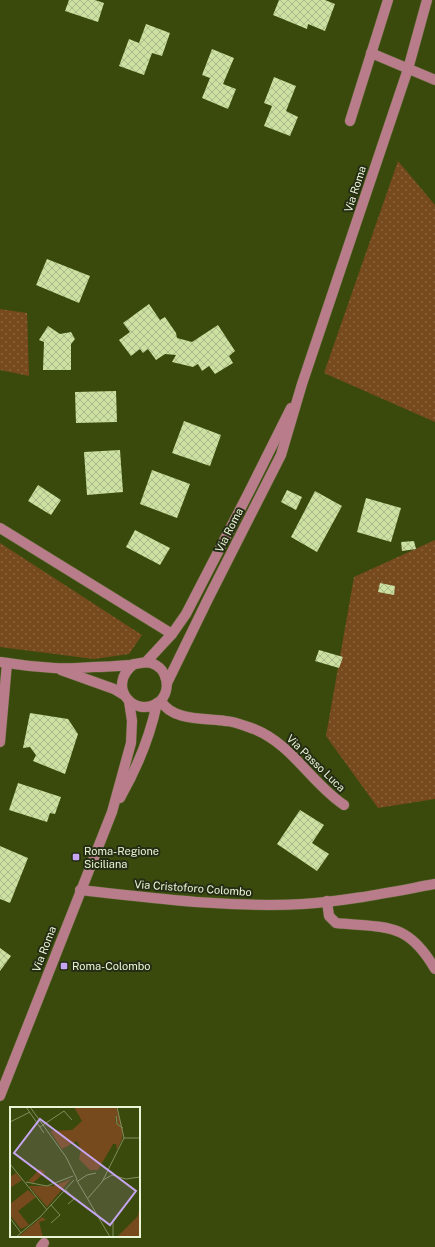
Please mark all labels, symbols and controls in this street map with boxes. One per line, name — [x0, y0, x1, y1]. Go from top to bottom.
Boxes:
street label: Via Roma — [342, 164, 368, 214]
street label: Via Roma — [213, 506, 245, 554]
street label: Via Passo Luca — [284, 732, 348, 794]
place label: Roma-Regione Siciliana — [84, 845, 159, 870]
marker: Roma-Regione Siciliana — [71, 852, 81, 862]
street label: Via Cristoforo Colombo — [134, 878, 252, 898]
street label: Via Roma — [30, 924, 58, 974]
place label: Roma-Colombo — [72, 960, 151, 972]
marker: Roma-Colombo — [59, 961, 69, 971]
inset map — [10, 1107, 140, 1237]

